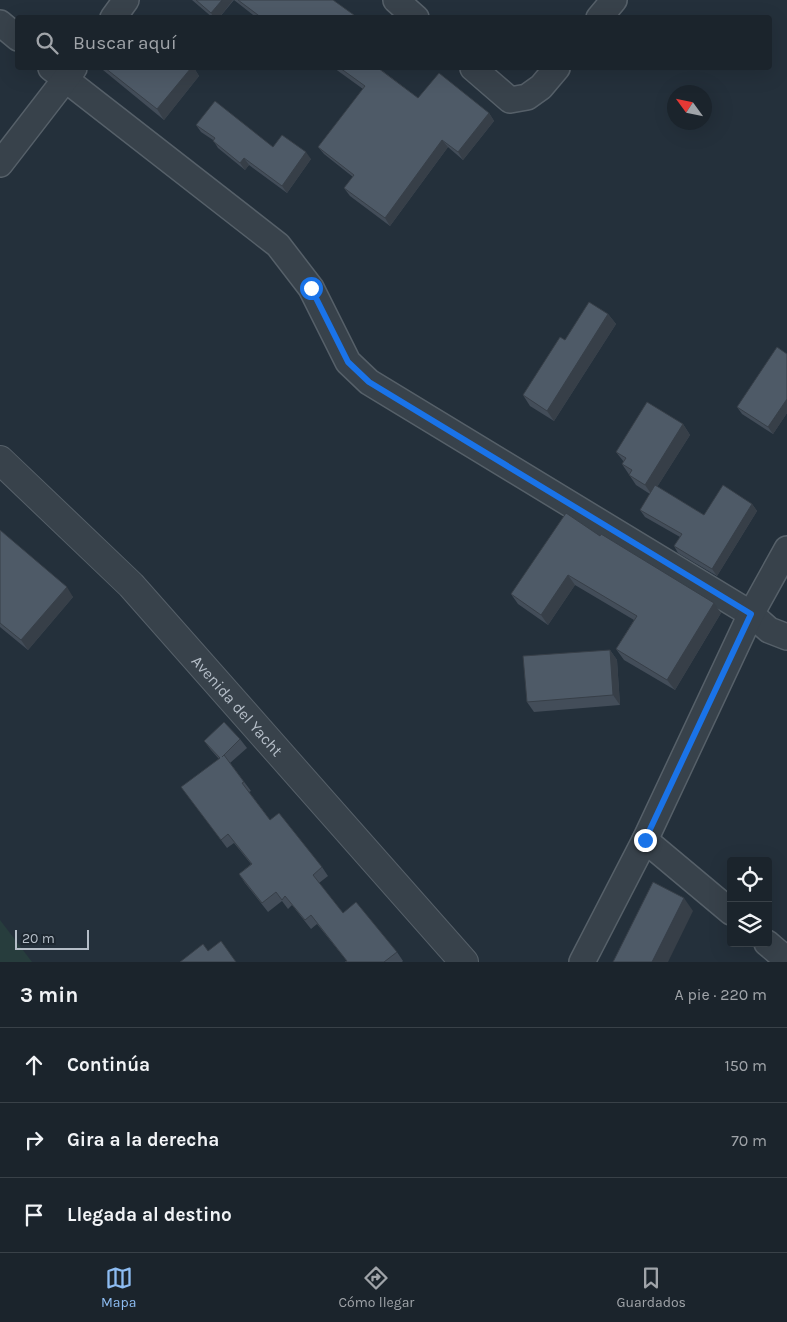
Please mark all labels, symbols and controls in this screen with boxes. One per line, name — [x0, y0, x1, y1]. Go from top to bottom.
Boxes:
search box — [15, 15, 772, 70]
icon: search — [33, 29, 61, 57]
text: Buscar aquí — [73, 32, 177, 54]
north arrow — [667, 85, 712, 130]
route start — [300, 277, 323, 300]
street label: Avenida del Yacht — [188, 652, 287, 760]
route end — [634, 829, 657, 852]
map controls — [727, 857, 772, 947]
button: locate — [727, 857, 772, 902]
button: layers — [727, 902, 772, 947]
scale bar — [15, 927, 89, 950]
text: 20 m — [22, 930, 55, 947]
text: 3 min — [20, 983, 78, 1007]
text: A pie · 220 m — [674, 985, 767, 1004]
icon: ahead — [20, 1051, 48, 1079]
text: Continúa — [67, 1054, 150, 1076]
text: 150 m — [724, 1056, 767, 1075]
icon: right — [20, 1126, 48, 1154]
text: Gira a la derecha — [67, 1129, 219, 1151]
text: 70 m — [731, 1131, 767, 1150]
icon: arrive — [20, 1201, 48, 1229]
text: Llegada al destino — [67, 1204, 232, 1226]
tab: Mapa — [101, 1264, 136, 1311]
tab: Cómo llegar — [338, 1264, 414, 1311]
tab: Guardados — [616, 1264, 686, 1311]

